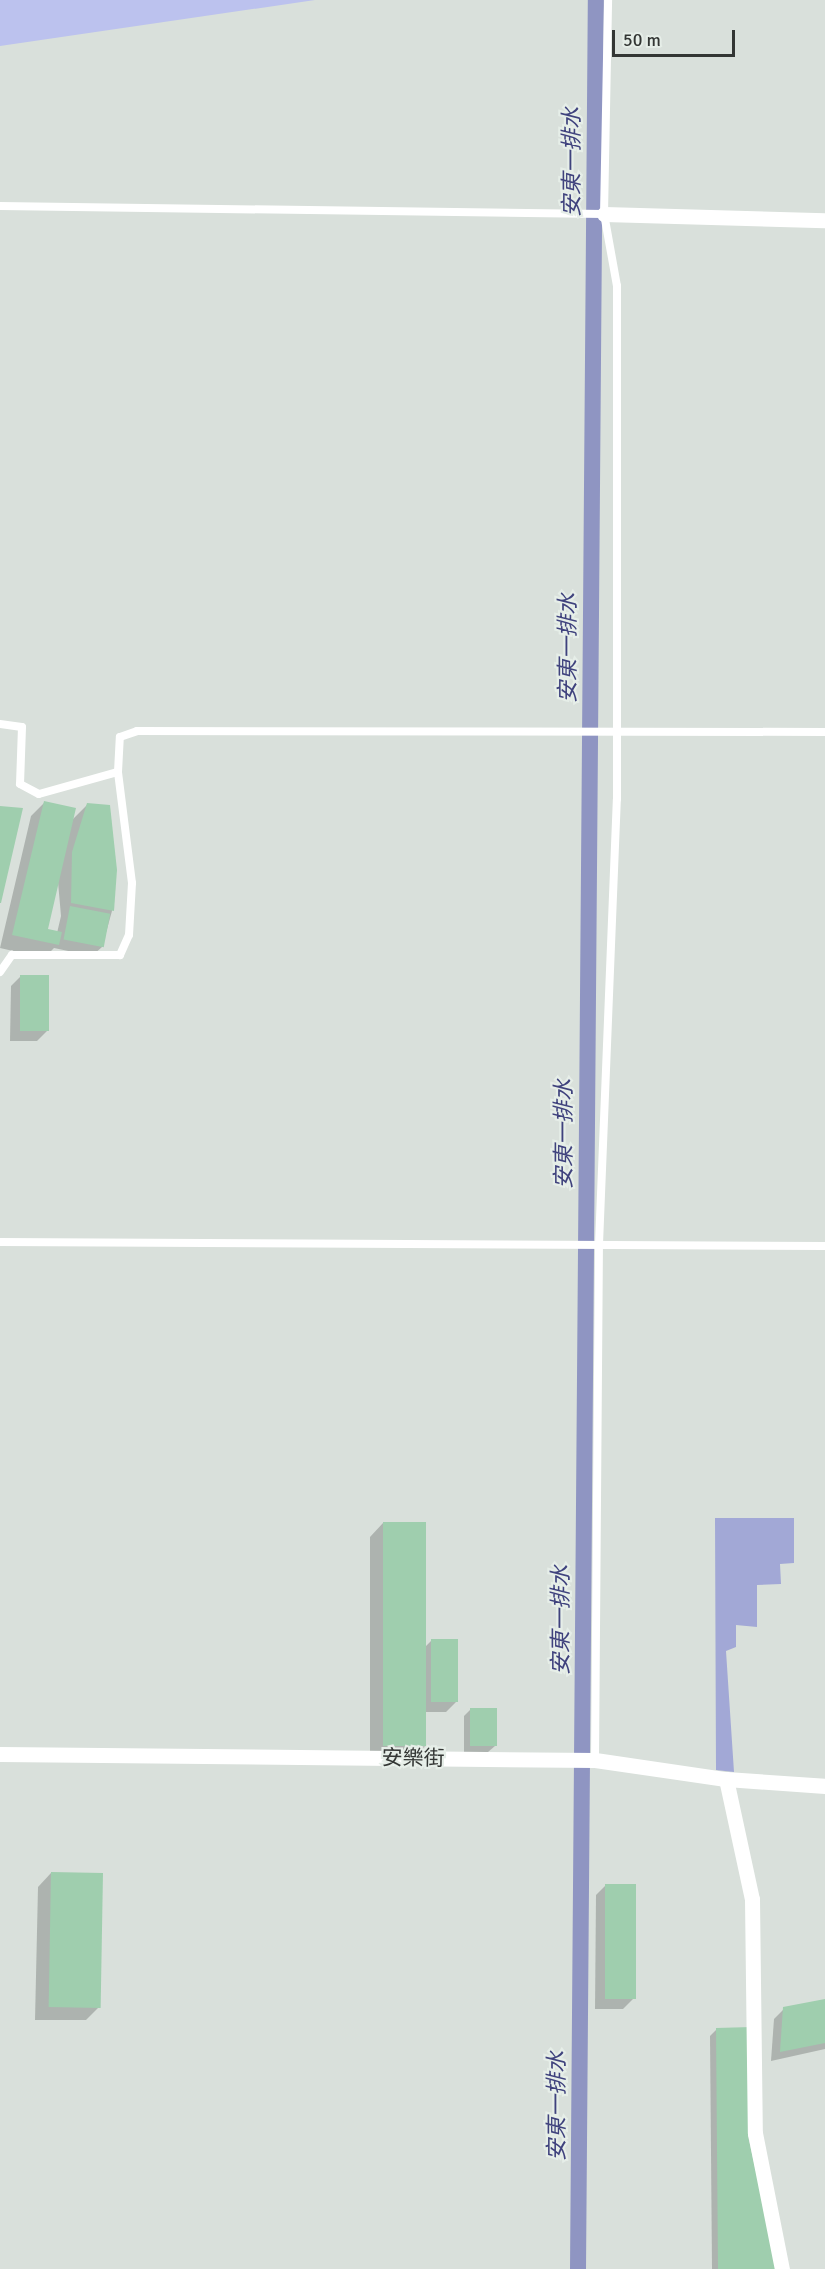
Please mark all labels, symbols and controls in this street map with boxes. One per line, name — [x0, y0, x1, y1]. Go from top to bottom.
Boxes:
scale bar — [615, 18, 738, 56]
text: 50 m — [623, 29, 661, 51]
water label: 安東一排水 — [559, 107, 585, 217]
water label: 安東一排水 — [555, 593, 581, 703]
water label: 安東一排水 — [551, 1079, 577, 1189]
water label: 安東一排水 — [548, 1565, 574, 1675]
street label: 安樂街 — [381, 1745, 445, 1771]
water label: 安東一排水 — [544, 2051, 570, 2161]

